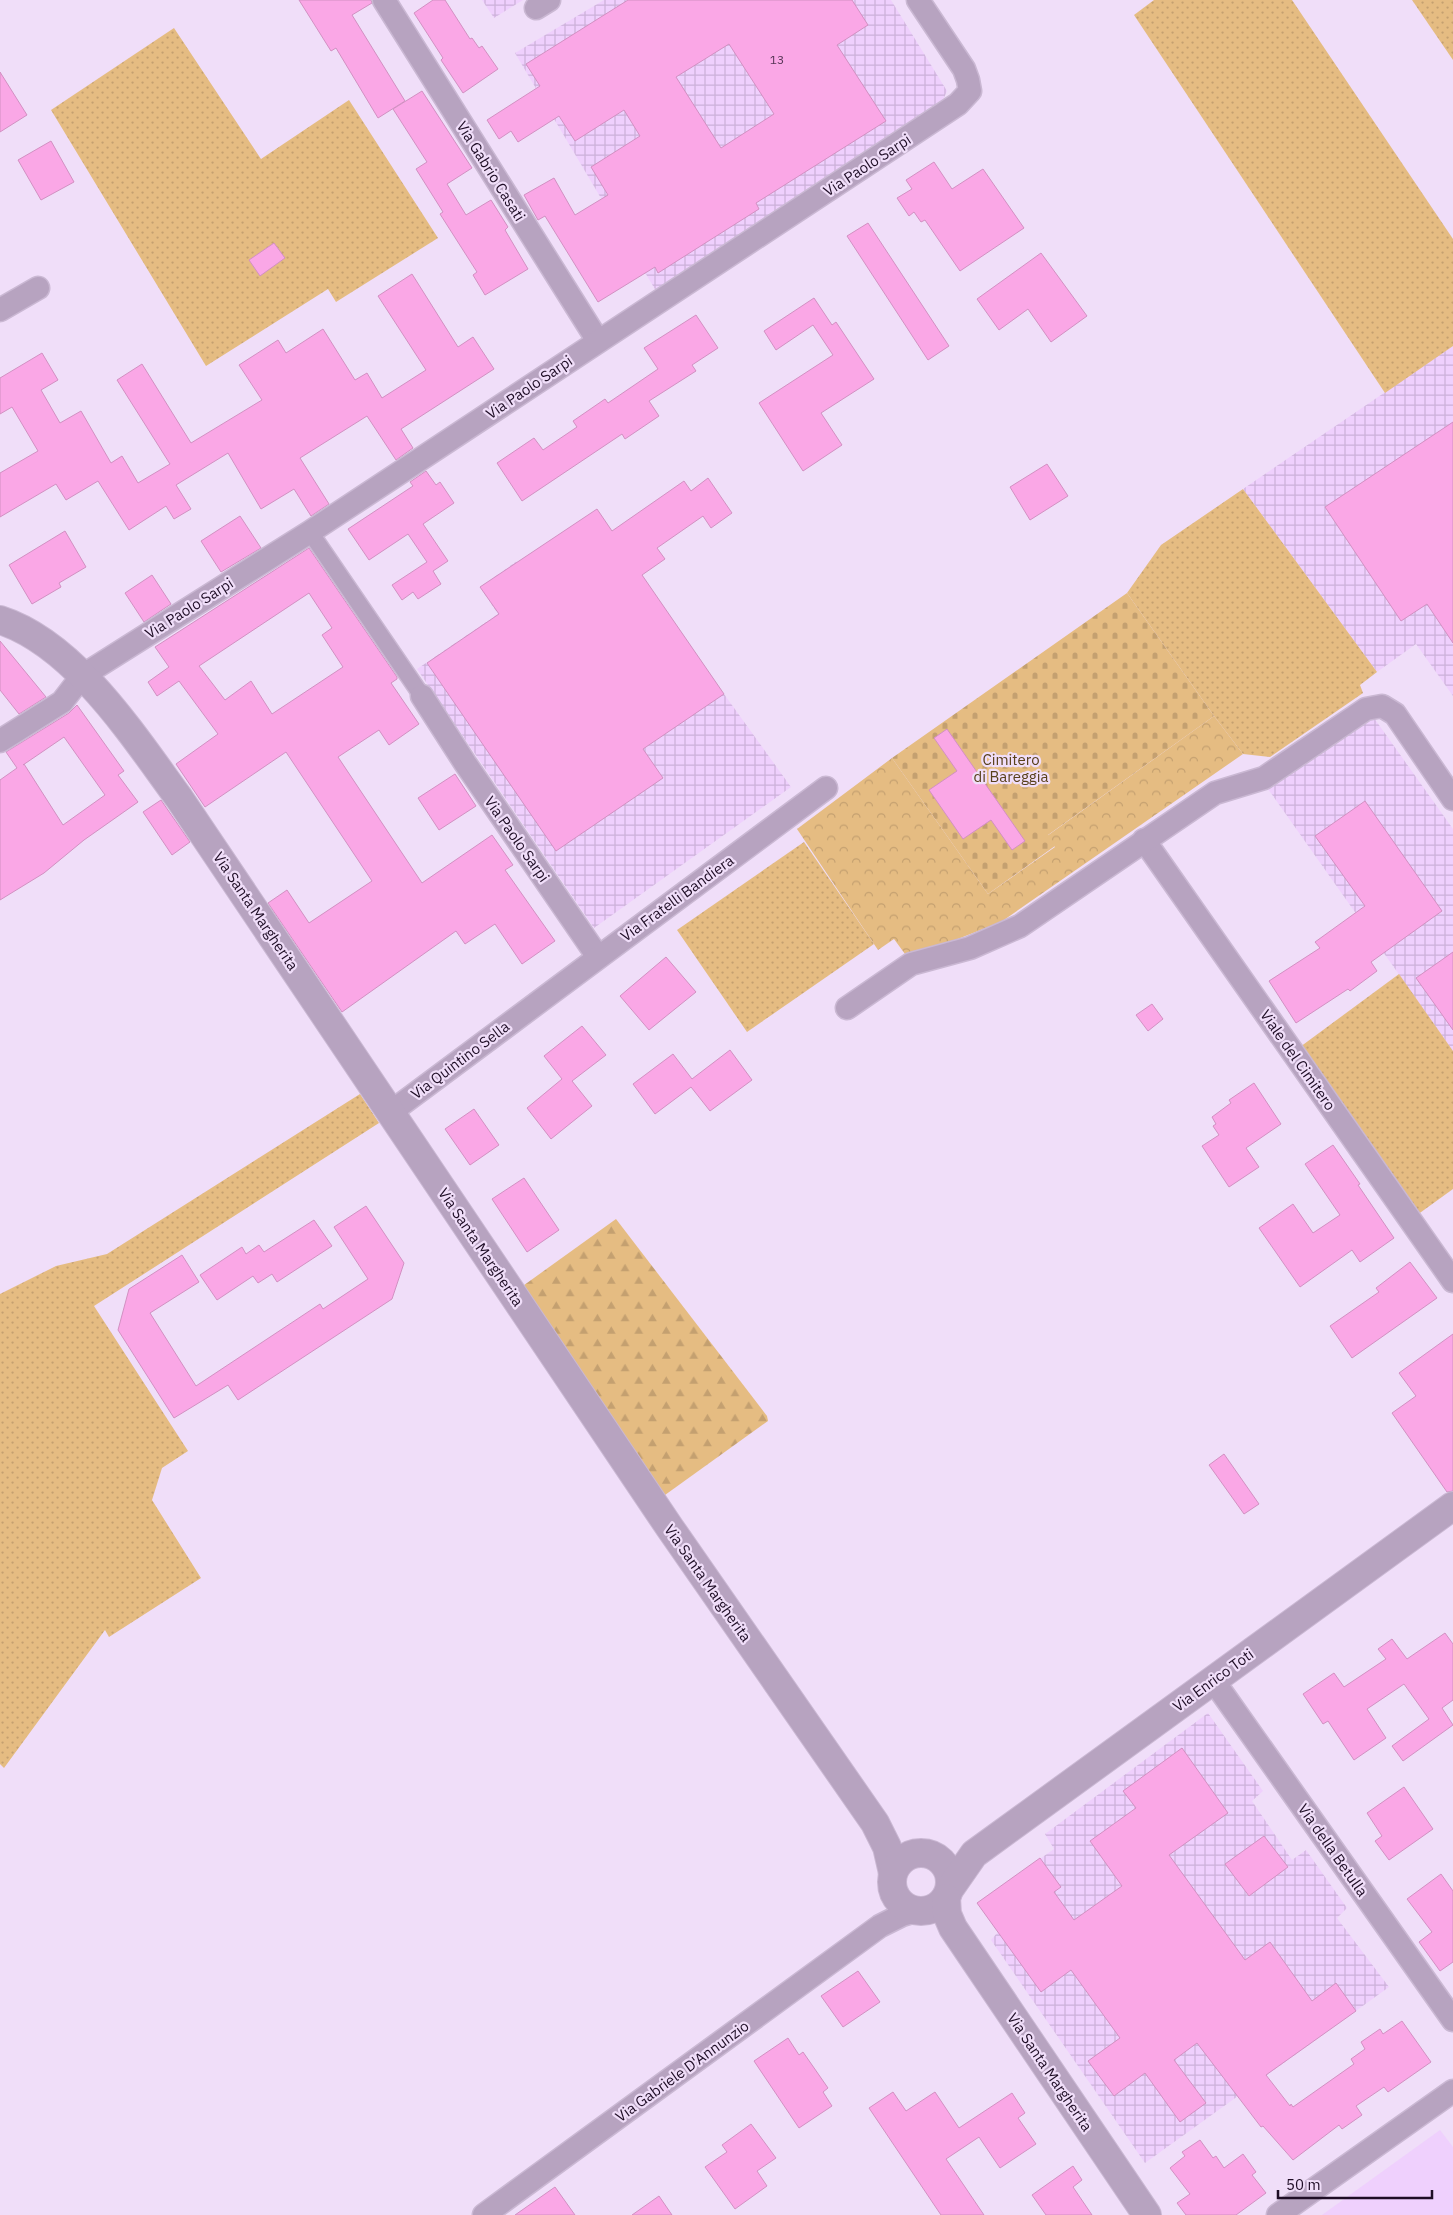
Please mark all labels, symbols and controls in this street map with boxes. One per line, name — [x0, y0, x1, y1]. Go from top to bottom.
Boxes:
house number: 13 — [770, 52, 784, 67]
street label: Via Gabrio Casati — [453, 117, 529, 225]
street label: Via Paolo Sarpi — [820, 130, 914, 200]
street label: Via Paolo Sarpi — [482, 351, 576, 423]
street label: Via Paolo Sarpi — [141, 573, 237, 643]
park label: Cimitero di Bareggia — [973, 750, 1049, 786]
street label: Via Paolo Sarpi — [480, 792, 554, 886]
street label: Via Santa Margherita — [209, 848, 303, 974]
street label: Via Fratelli Bandiera — [617, 851, 737, 945]
street label: Viale del Cimitero — [1256, 1006, 1340, 1114]
street label: Via Quintino Sella — [407, 1017, 513, 1103]
street label: Via Santa Margherita — [434, 1184, 528, 1310]
street label: Via Santa Margherita — [660, 1521, 756, 1645]
street label: Via Enrico Toti — [1169, 1644, 1257, 1716]
street label: Via della Betulla — [1294, 1800, 1372, 1900]
street label: Via Santa Margherita — [1003, 2009, 1097, 2135]
street label: Via Gabriele D'Annunzio — [611, 2016, 753, 2126]
scale bar — [1278, 2168, 1432, 2200]
text: 50 m — [1286, 2175, 1321, 2194]

